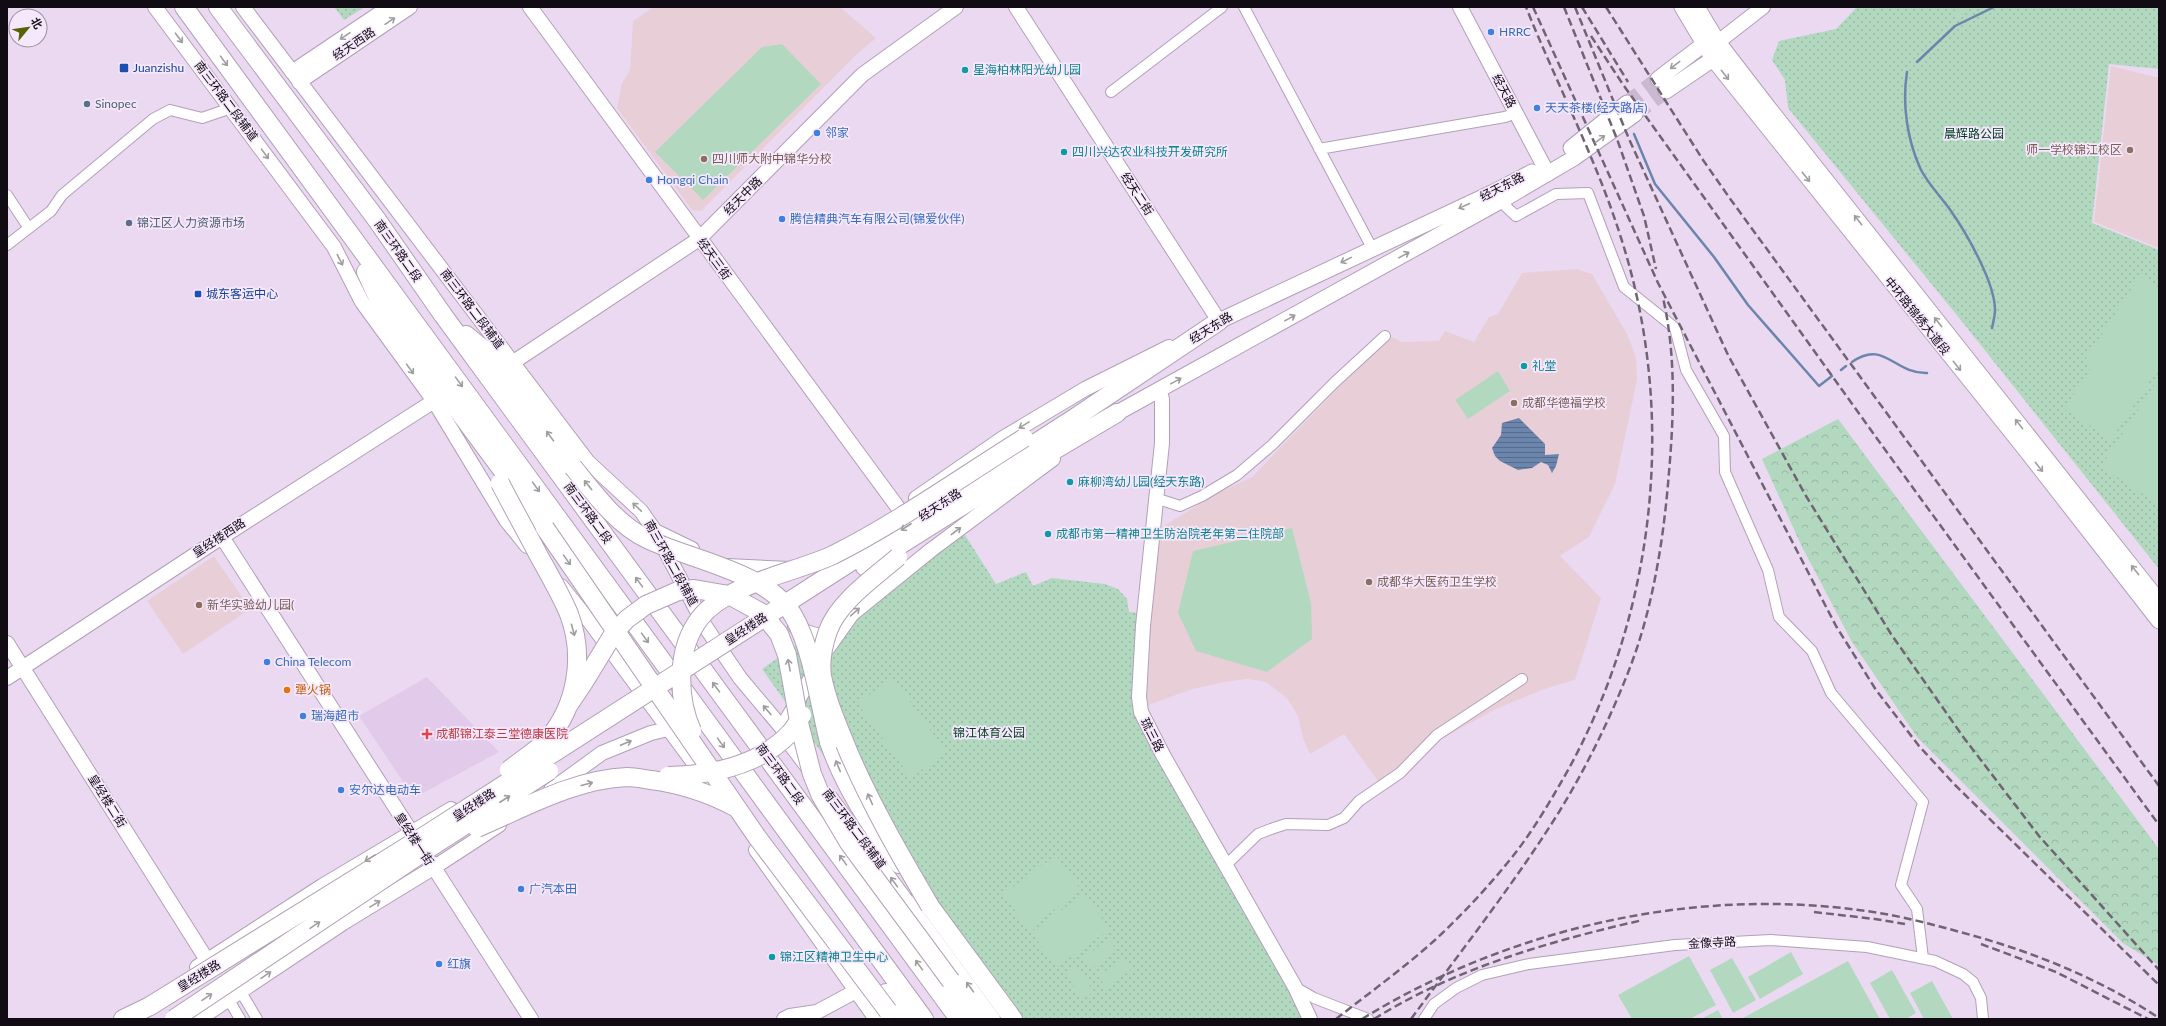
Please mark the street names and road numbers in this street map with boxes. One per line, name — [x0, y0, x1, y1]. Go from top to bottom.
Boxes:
street label: 经天西路 — [330, 24, 378, 63]
street label: 南三环路二段辅道 — [192, 58, 261, 144]
street label: 经天路 — [1489, 71, 1520, 110]
street label: 经天东路 — [1477, 169, 1527, 204]
street label: 经天二街 — [1118, 170, 1157, 218]
street label: 经天中路 — [720, 173, 765, 218]
street label: 南三环路二段 — [372, 217, 425, 285]
street label: 经天三街 — [694, 235, 735, 283]
street label: 南三环路二段辅道 — [438, 266, 507, 352]
street label: 中环路锦绣大道段 — [1881, 274, 1953, 358]
street label: 经天东路 — [1186, 308, 1235, 347]
street label: 南三环路二段 — [561, 479, 616, 546]
street label: 经天东路 — [916, 485, 964, 524]
street label: 皇经楼西路 — [189, 515, 248, 560]
street label: 南三环路二段辅道 — [642, 517, 701, 608]
street label: 皇经楼路 — [722, 609, 770, 648]
street label: 琉三路 — [1138, 715, 1167, 754]
street label: 南三环路二段 — [753, 740, 808, 807]
street label: 皇经楼二街 — [85, 771, 130, 830]
street label: 皇经楼路 — [450, 785, 498, 824]
street label: 南三环路二段辅道 — [820, 786, 889, 872]
street label: 皇经楼一街 — [392, 809, 437, 868]
street label: 金像寺路 — [1688, 934, 1736, 951]
street label: 皇经楼路 — [174, 956, 223, 995]

